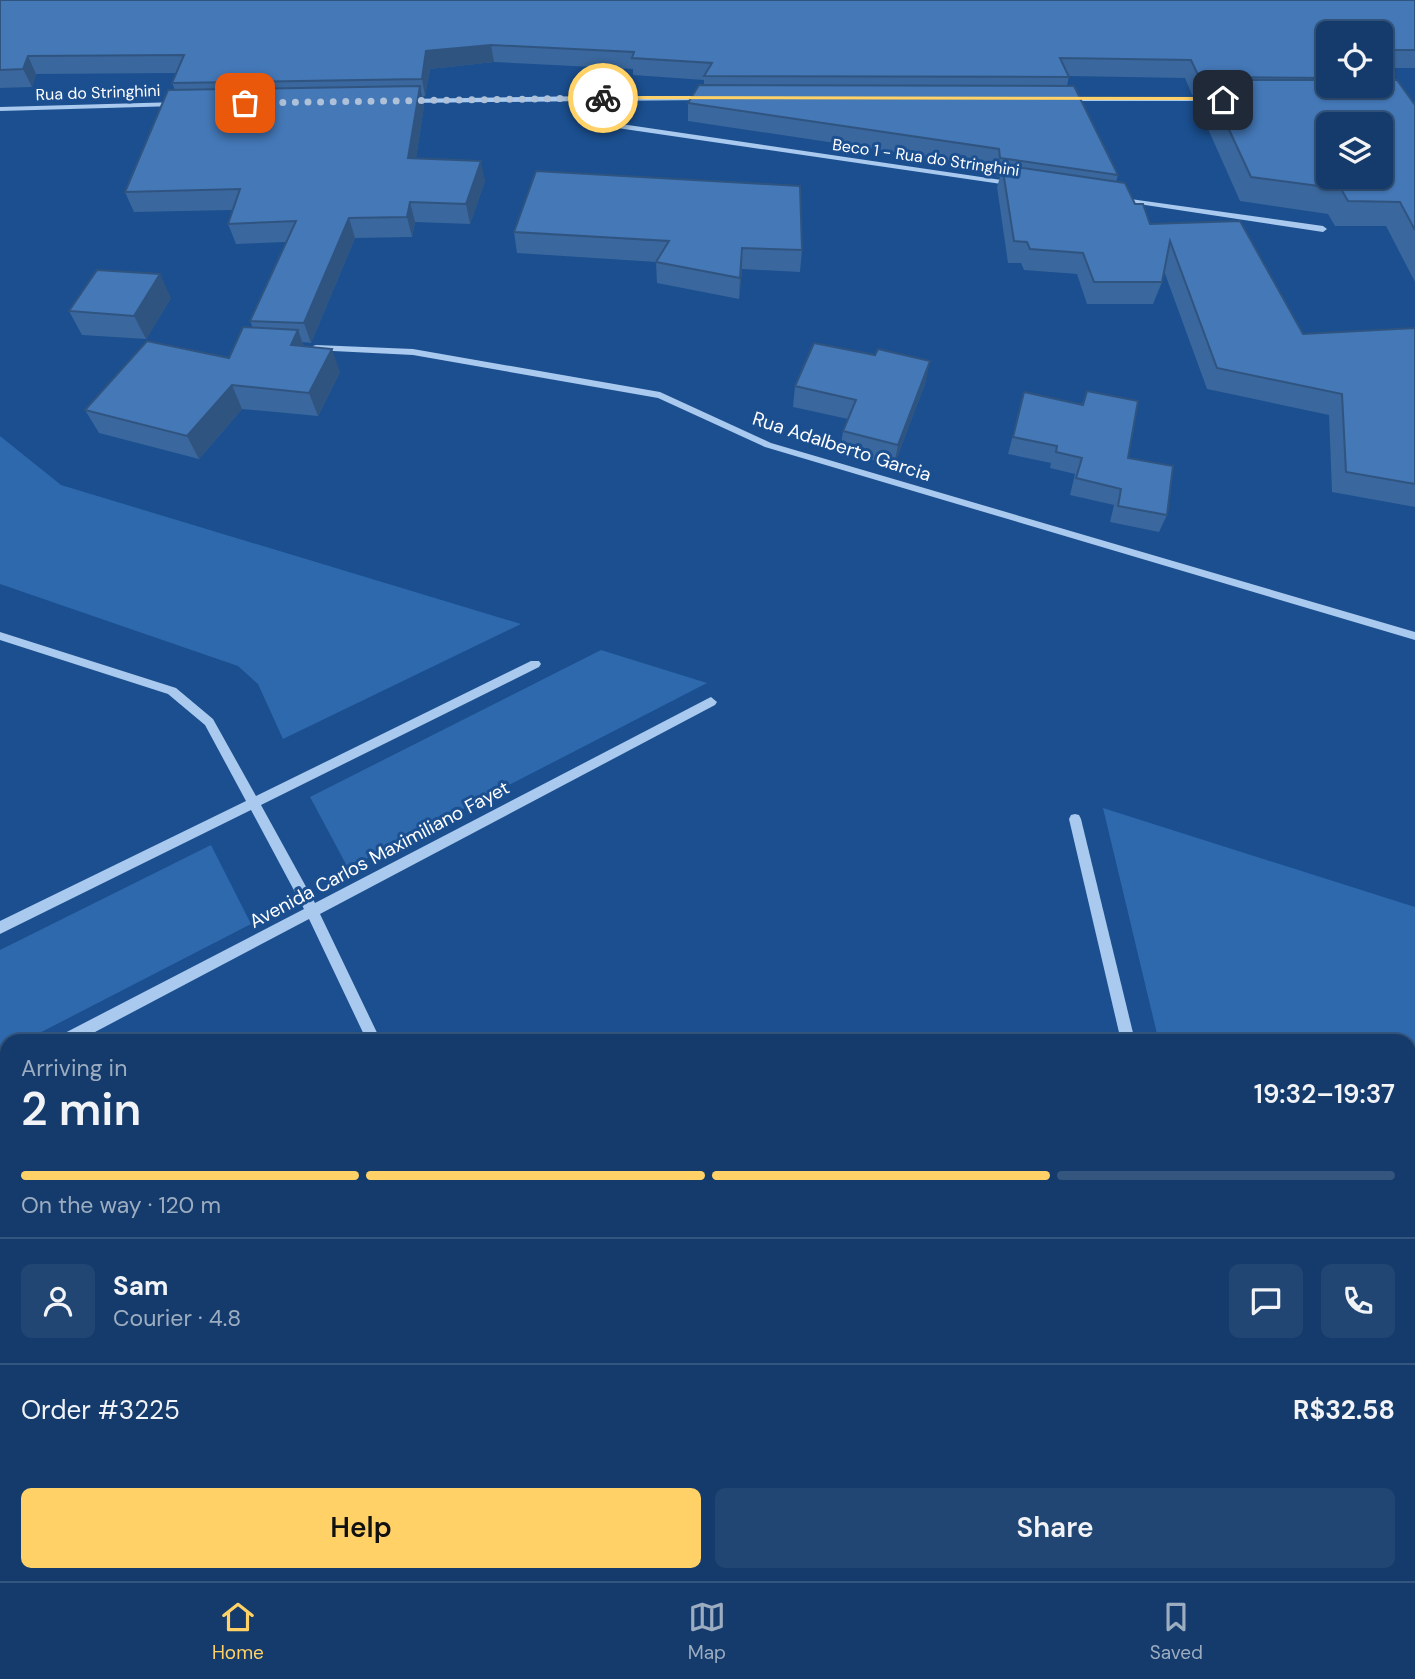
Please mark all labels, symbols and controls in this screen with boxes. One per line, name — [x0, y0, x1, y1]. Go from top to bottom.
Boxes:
map controls — [1316, 21, 1393, 189]
button: locate — [1316, 21, 1393, 98]
courier — [568, 63, 638, 133]
pin — [1193, 70, 1253, 130]
pin — [215, 73, 275, 133]
icon: bike — [584, 79, 622, 117]
street label: Rua do Stringhini — [35, 80, 161, 105]
icon: home — [1204, 81, 1242, 119]
icon: bag — [226, 84, 264, 122]
button: layers — [1316, 112, 1393, 189]
street label: Beco 1 - Rua do Stringhini — [831, 134, 1021, 181]
street label: Rua Adalberto Garcia — [749, 406, 934, 487]
street label: Avenida Carlos Maximiliano Fayet — [245, 775, 514, 934]
text: Arriving in — [21, 1053, 127, 1083]
text: 19:32–19:37 — [1254, 1077, 1395, 1111]
text: 2 min — [21, 1079, 141, 1139]
text: On the way · 120 m — [21, 1190, 221, 1220]
button: person — [21, 1264, 95, 1338]
button: chat — [1229, 1264, 1303, 1338]
button: phone — [1321, 1264, 1395, 1338]
text: Sam — [113, 1269, 168, 1303]
text: Courier · 4.8 — [113, 1303, 241, 1333]
text: Order #3225 — [21, 1393, 180, 1427]
text: R$32.58 — [1293, 1393, 1395, 1427]
button: Help — [21, 1488, 701, 1568]
button: Share — [715, 1488, 1395, 1568]
tab: Home — [212, 1598, 264, 1665]
tab: Map — [688, 1598, 726, 1665]
tab: Saved — [1150, 1598, 1203, 1665]

